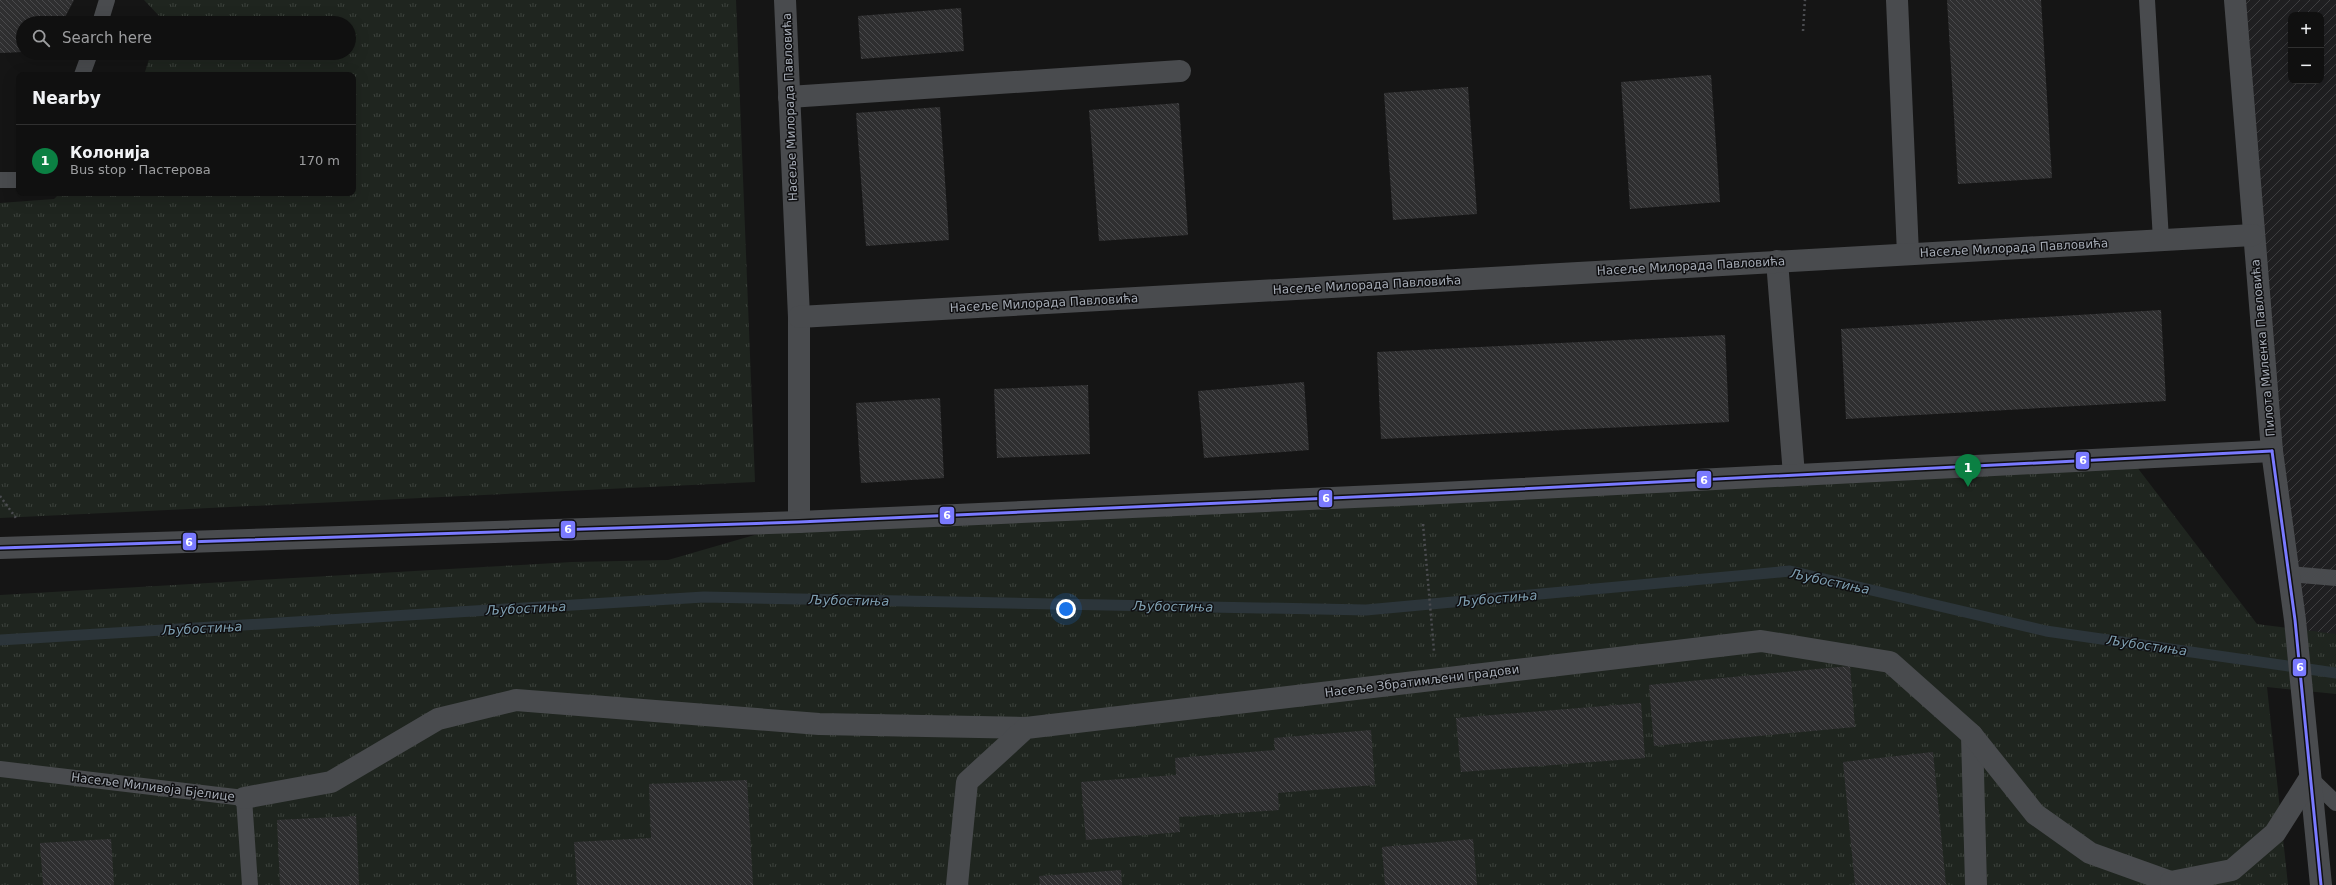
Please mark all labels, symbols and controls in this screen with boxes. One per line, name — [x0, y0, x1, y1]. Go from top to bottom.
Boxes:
map controls — [2288, 12, 2324, 84]
button: + — [2288, 12, 2324, 48]
street label: Насеље Милорада Павловића — [780, 13, 800, 201]
search box — [16, 16, 356, 60]
icon: search — [30, 27, 52, 49]
text: Search here — [62, 29, 152, 47]
button: − — [2288, 48, 2324, 84]
text: Nearby — [32, 88, 101, 108]
text: Колонија — [70, 144, 150, 162]
text: 1 — [40, 153, 50, 168]
text: 170 m — [298, 153, 340, 168]
text: Bus stop · Пастерова — [70, 162, 211, 177]
street label: Насеље Милорада Павловића — [1920, 236, 2108, 260]
street label: Насеље Милорада Павловића — [1597, 254, 1785, 278]
street label: Пилота Миленка Павловића — [2248, 259, 2278, 437]
street label: Насеље Милорада Павловића — [1273, 273, 1461, 297]
street label: Насеље Милорада Павловића — [950, 291, 1138, 315]
line badge: 6 — [2075, 451, 2090, 470]
pin: 1 — [1955, 454, 1981, 487]
text: 6 — [2079, 454, 2087, 467]
line badge: 6 — [1696, 470, 1712, 489]
text: 6 — [1700, 474, 1708, 487]
line badge: 6 — [1318, 489, 1333, 508]
text: 6 — [1322, 492, 1330, 505]
line badge: 6 — [939, 506, 955, 525]
text: 6 — [943, 509, 951, 522]
line badge: 6 — [560, 520, 576, 539]
text: 6 — [564, 523, 572, 536]
line badge: 6 — [182, 532, 197, 551]
text: 6 — [185, 536, 193, 549]
water label: Љубостиња — [1788, 566, 1871, 597]
water label: Љубостиња — [1455, 588, 1538, 610]
water label: Љубостиња — [808, 592, 889, 609]
water label: Љубостиња — [1132, 598, 1213, 615]
water label: Љубостиња — [484, 599, 567, 618]
your location — [1056, 599, 1076, 619]
water label: Љубостиња — [160, 619, 243, 638]
water label: Љубостиња — [2105, 632, 2188, 659]
line badge: 6 — [2292, 658, 2307, 677]
text: 6 — [2296, 661, 2304, 674]
street label: Насеље Збратимљени градови — [1324, 662, 1520, 700]
street label: Насеље Миливоја Бјелице — [70, 770, 236, 804]

